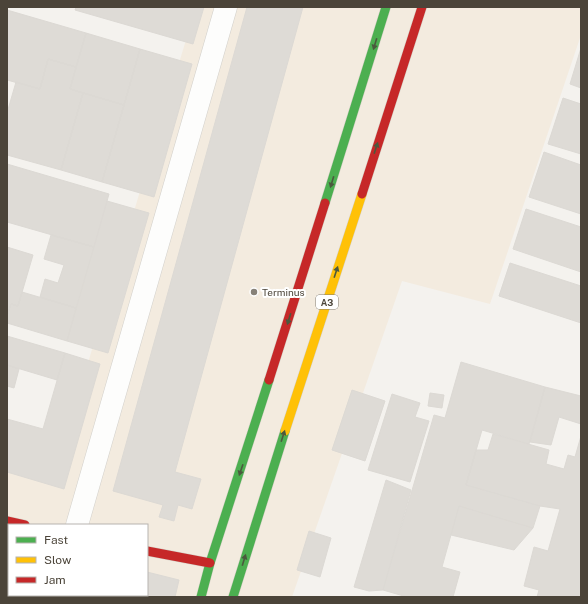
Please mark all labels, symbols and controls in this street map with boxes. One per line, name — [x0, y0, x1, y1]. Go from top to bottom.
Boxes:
one-way arrow — [372, 39, 378, 51]
one-way arrow — [373, 142, 379, 154]
one-way arrow — [329, 176, 335, 188]
one-way arrow — [333, 266, 339, 278]
place label: Terminus — [262, 286, 305, 298]
marker: Terminus — [249, 287, 259, 297]
road number: A3 — [316, 295, 338, 309]
one-way arrow — [286, 313, 292, 325]
one-way arrow — [281, 429, 287, 441]
one-way arrow — [238, 464, 244, 476]
legend — [8, 524, 148, 596]
text: Fast — [44, 533, 69, 547]
text: Slow — [44, 553, 72, 567]
one-way arrow — [241, 553, 247, 565]
text: Jam — [44, 573, 66, 587]

